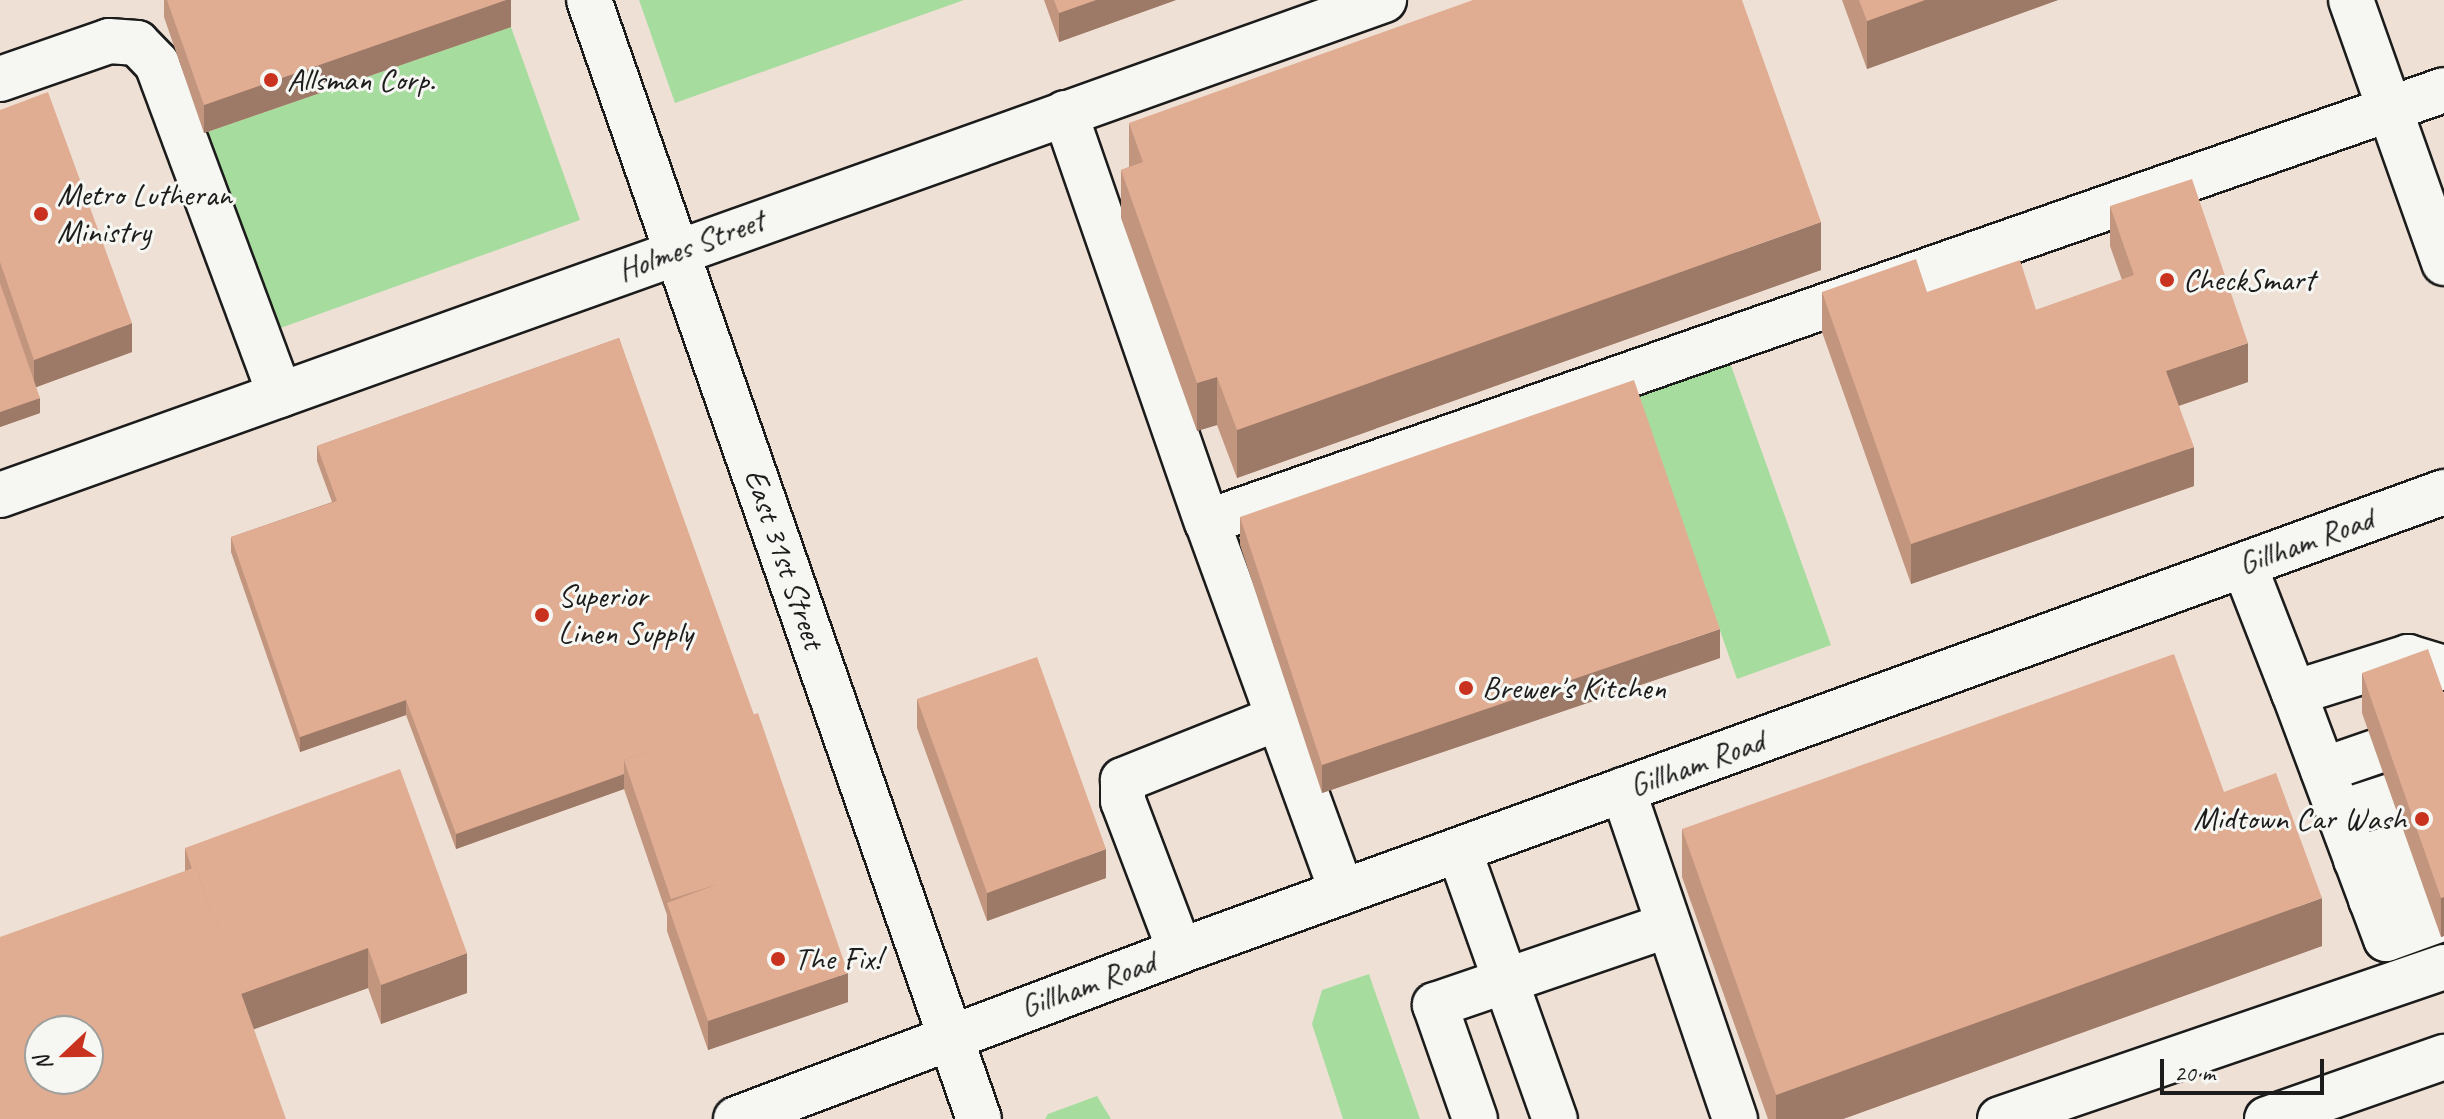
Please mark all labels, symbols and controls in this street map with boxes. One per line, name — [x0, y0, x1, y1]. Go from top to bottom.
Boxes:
place label: Allsman Corp. — [287, 61, 435, 99]
marker: Allsman Corp. — [262, 71, 280, 89]
place label: Metro Lutheran Ministry — [57, 177, 230, 252]
street label: Holmes Street — [613, 202, 769, 290]
marker: Metro Lutheran Ministry — [32, 205, 50, 223]
place label: CheckSmart — [2183, 261, 2315, 299]
marker: CheckSmart — [2158, 271, 2176, 289]
street label: East 31st Street — [735, 464, 833, 654]
street label: Gillham Road — [2234, 500, 2378, 584]
place label: Superior Linen Supply — [558, 578, 692, 653]
marker: Superior Linen Supply — [533, 606, 551, 624]
place label: Brewer's Kitchen — [1482, 669, 1665, 707]
marker: Brewer's Kitchen — [1457, 679, 1475, 697]
street label: Gillham Road — [1625, 722, 1769, 806]
place label: Midtown Car Wash — [2193, 800, 2406, 838]
marker: Midtown Car Wash — [2413, 810, 2431, 828]
place label: The Fix! — [794, 940, 881, 978]
street label: Gillham Road — [1016, 943, 1160, 1027]
marker: The Fix! — [769, 950, 787, 968]
north arrow — [24, 1015, 104, 1095]
scale bar — [2164, 1043, 2328, 1093]
text: N — [28, 1052, 59, 1075]
text: 20 m — [2174, 1058, 2215, 1088]

